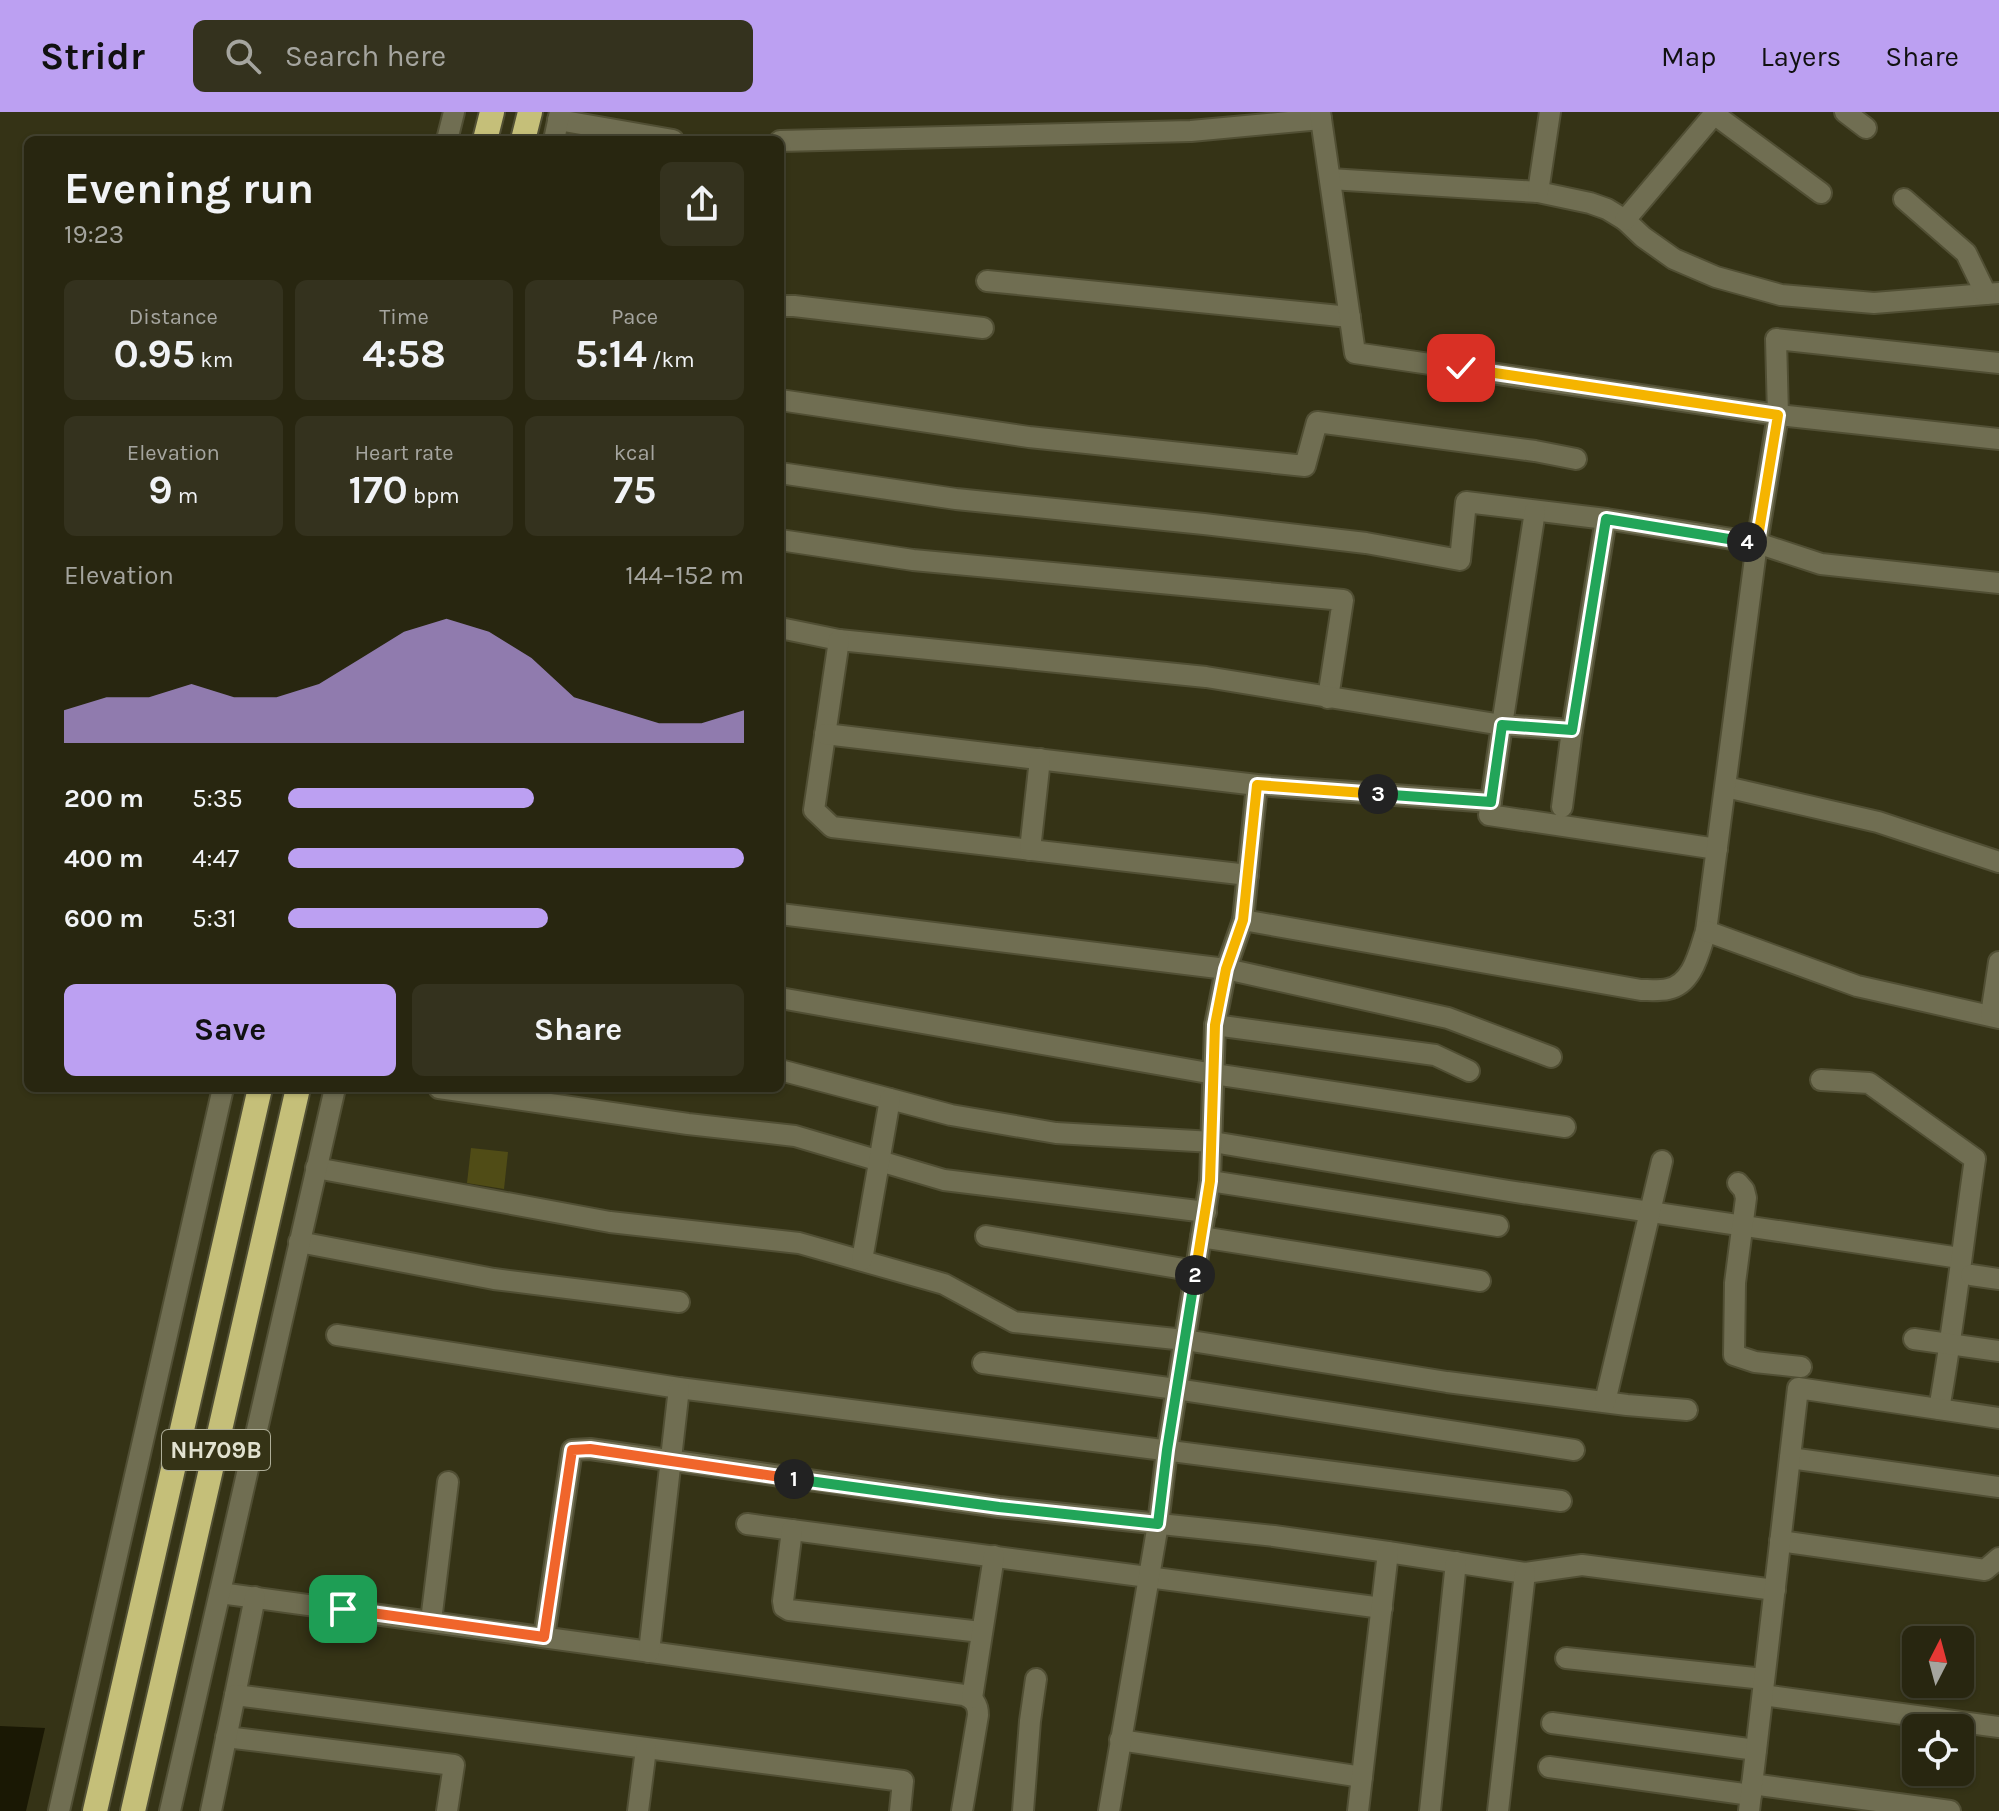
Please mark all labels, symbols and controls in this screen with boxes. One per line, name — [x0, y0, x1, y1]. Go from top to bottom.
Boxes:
search box — [193, 20, 753, 92]
text: Stridr — [40, 34, 145, 79]
icon: search — [221, 34, 265, 78]
text: Search here — [285, 38, 446, 74]
text: Map — [1661, 40, 1716, 73]
text: Layers — [1760, 40, 1841, 73]
text: Share — [1885, 40, 1959, 73]
button: share — [660, 162, 744, 246]
text: Evening run — [64, 163, 314, 214]
text: 19:23 — [64, 219, 124, 250]
text: Distance — [129, 304, 218, 330]
text: Time — [379, 304, 429, 330]
text: Pace — [611, 304, 658, 330]
text: 0.95 — [113, 330, 195, 377]
text: 4:58 — [362, 330, 446, 377]
text: 5:14 — [575, 330, 647, 377]
pin — [1427, 334, 1495, 402]
icon: check — [1439, 346, 1483, 390]
text: km — [195, 347, 233, 373]
text: /km — [647, 347, 695, 373]
text: Elevation — [127, 440, 220, 466]
text: Heart rate — [354, 440, 454, 466]
text: kcal — [614, 440, 656, 466]
text: 9 — [148, 466, 173, 513]
text: 170 — [348, 466, 408, 513]
text: 75 — [613, 466, 656, 513]
text: m — [173, 483, 198, 509]
text: bpm — [408, 483, 460, 509]
pin: 4 — [1727, 522, 1767, 562]
text: 4 — [1740, 529, 1754, 555]
text: Elevation — [64, 560, 174, 591]
text: 144–152 m — [625, 560, 744, 591]
pin: 3 — [1358, 774, 1398, 814]
text: 3 — [1371, 781, 1385, 807]
text: 200 m — [64, 783, 144, 814]
text: 5:35 — [192, 783, 243, 814]
text: 400 m — [64, 843, 144, 874]
text: 4:47 — [192, 843, 239, 874]
text: 600 m — [64, 903, 144, 934]
text: 5:31 — [192, 903, 237, 934]
button: Save — [64, 984, 396, 1076]
button: Share — [412, 984, 744, 1076]
pin: 2 — [1175, 1255, 1215, 1295]
text: 2 — [1188, 1262, 1202, 1288]
road number: NH709B — [162, 1430, 270, 1470]
pin: 1 — [774, 1459, 814, 1499]
text: 1 — [790, 1466, 798, 1492]
pin — [309, 1575, 377, 1643]
icon: arrive — [321, 1587, 365, 1631]
north arrow — [1902, 1626, 1974, 1698]
map controls — [1902, 1626, 1974, 1786]
button: locate — [1902, 1714, 1974, 1786]

